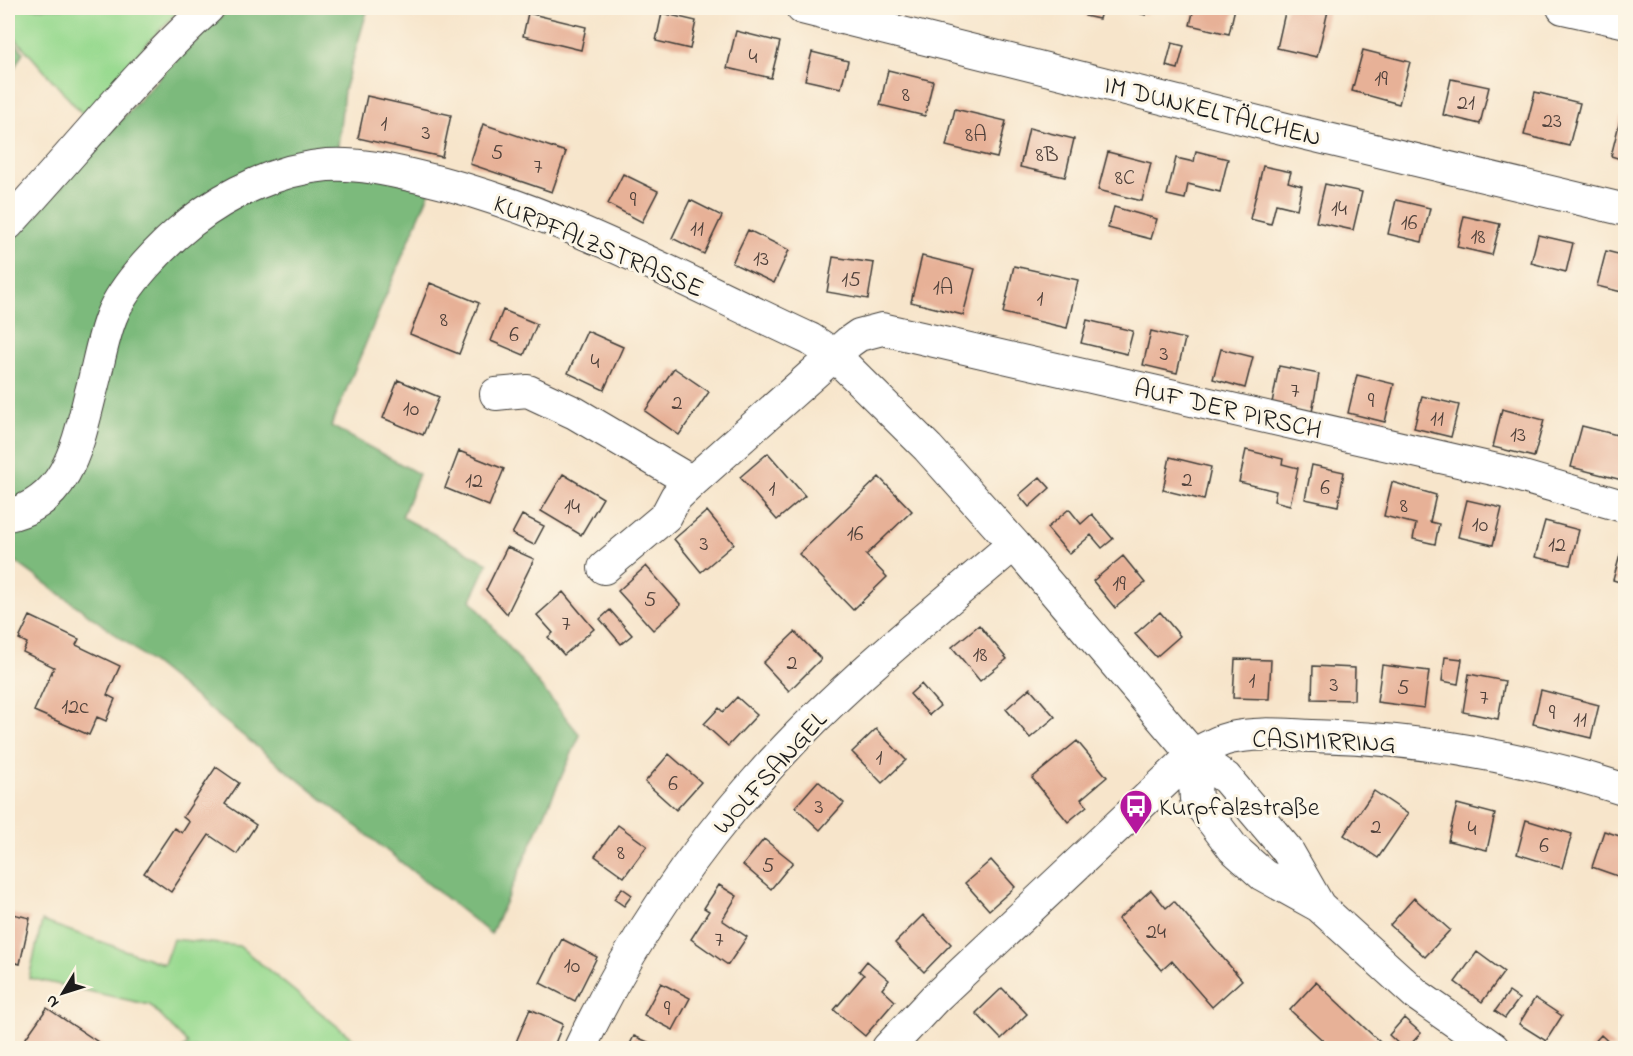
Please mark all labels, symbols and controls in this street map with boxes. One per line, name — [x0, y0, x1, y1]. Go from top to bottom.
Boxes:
house number: 4 — [748, 42, 758, 74]
house number: 19 — [1374, 64, 1388, 96]
street label: IM DUNKELTÄLCHEN — [1100, 68, 1325, 158]
house number: 8 — [902, 80, 910, 112]
house number: 21 — [1457, 88, 1475, 120]
house number: 23 — [1542, 106, 1562, 138]
house number: 1 — [381, 109, 388, 141]
house number: 3 — [421, 118, 431, 150]
house number: 8A — [965, 120, 987, 152]
house number: 5 — [491, 138, 503, 170]
house number: 8B — [1035, 140, 1059, 172]
house number: 7 — [533, 152, 543, 184]
house number: 8C — [1115, 163, 1135, 195]
house number: 9 — [630, 185, 637, 217]
street label: KURPFALZSTRASSE — [487, 186, 709, 309]
house number: 14 — [1331, 194, 1347, 226]
house number: 16 — [1401, 208, 1418, 240]
house number: 11 — [690, 214, 704, 246]
house number: 18 — [1470, 222, 1486, 254]
house number: 13 — [753, 244, 769, 276]
house number: 15 — [841, 265, 861, 297]
house number: 1A — [933, 273, 953, 305]
house number: 1 — [1037, 284, 1044, 316]
house number: 8 — [440, 305, 448, 337]
house number: 6 — [509, 320, 519, 352]
house number: 3 — [1159, 339, 1169, 371]
house number: 4 — [590, 347, 600, 379]
street label: AUF DER PIRSCH — [1130, 371, 1325, 451]
house number: 7 — [1290, 376, 1300, 408]
house number: 9 — [1368, 386, 1375, 418]
house number: 2 — [672, 388, 683, 420]
house number: 10 — [403, 394, 419, 426]
house number: 11 — [1430, 404, 1444, 436]
house number: 13 — [1510, 420, 1526, 452]
house number: 2 — [1182, 465, 1193, 497]
house number: 12 — [465, 466, 483, 498]
house number: 6 — [1320, 473, 1330, 505]
house number: 1 — [769, 474, 776, 506]
house number: 8 — [1400, 491, 1408, 523]
house number: 14 — [564, 492, 580, 524]
house number: 10 — [1472, 510, 1488, 542]
house number: 16 — [847, 519, 864, 551]
house number: 3 — [699, 529, 709, 561]
house number: 12 — [1548, 530, 1566, 562]
house number: 19 — [1112, 569, 1126, 601]
house number: 5 — [644, 585, 656, 617]
house number: 7 — [561, 609, 571, 641]
house number: 18 — [972, 640, 988, 672]
house number: 2 — [787, 648, 798, 680]
house number: 1 — [1249, 666, 1256, 698]
house number: 3 — [1329, 670, 1339, 702]
house number: 5 — [1397, 673, 1409, 705]
house number: 7 — [1479, 683, 1489, 715]
house number: 12c — [61, 692, 89, 724]
house number: 9 — [1549, 698, 1556, 730]
street label: WOLFSANGEL — [705, 703, 838, 845]
house number: 11 — [1573, 705, 1587, 737]
street label: CASIMIRRING — [1251, 722, 1396, 764]
house number: 1 — [876, 743, 883, 775]
house number: 6 — [668, 769, 678, 801]
bus stop icon: Kurpfalzstraße — [1118, 788, 1154, 835]
place label: Kurpfalzstraße — [1159, 790, 1320, 828]
house number: 3 — [814, 792, 824, 824]
house number: 2 — [1371, 812, 1382, 844]
house number: 4 — [1467, 814, 1477, 846]
house number: 6 — [1539, 831, 1549, 863]
house number: 8 — [617, 838, 625, 870]
house number: 5 — [762, 851, 774, 883]
house number: 24 — [1146, 917, 1166, 949]
house number: 7 — [714, 925, 724, 957]
house number: 10 — [564, 951, 580, 983]
north arrow — [33, 963, 93, 1023]
text: N — [40, 989, 66, 1013]
house number: 9 — [664, 994, 671, 1026]

